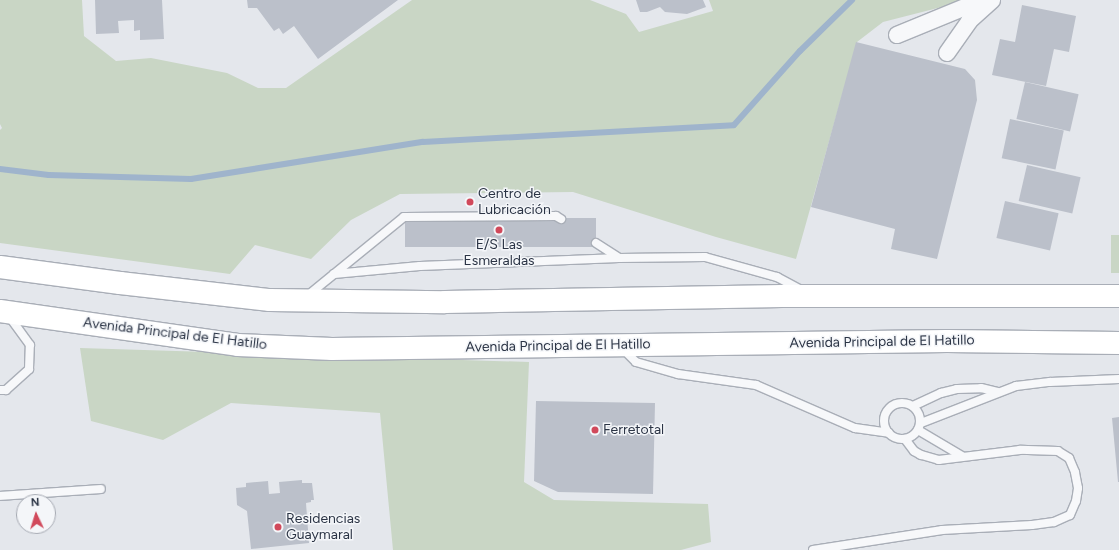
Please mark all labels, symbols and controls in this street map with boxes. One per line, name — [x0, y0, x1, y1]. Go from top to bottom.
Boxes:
place label: Centro de Lubricación — [478, 186, 551, 218]
marker: Centro de Lubricación — [465, 197, 475, 207]
marker: E/S Las Esmeraldas — [494, 225, 504, 235]
place label: E/S Las Esmeraldas — [463, 237, 535, 270]
street label: Avenida Principal de El Hatillo — [82, 314, 268, 354]
street label: Avenida Principal de El Hatillo — [789, 332, 975, 352]
street label: Avenida Principal de El Hatillo — [465, 336, 651, 356]
place label: Ferretotal — [603, 422, 664, 438]
marker: Ferretotal — [590, 425, 600, 435]
north arrow — [16, 494, 56, 534]
text: N — [30, 496, 40, 509]
place label: Residencias Guaymaral — [286, 511, 360, 544]
marker: Residencias Guaymaral — [273, 522, 283, 532]

